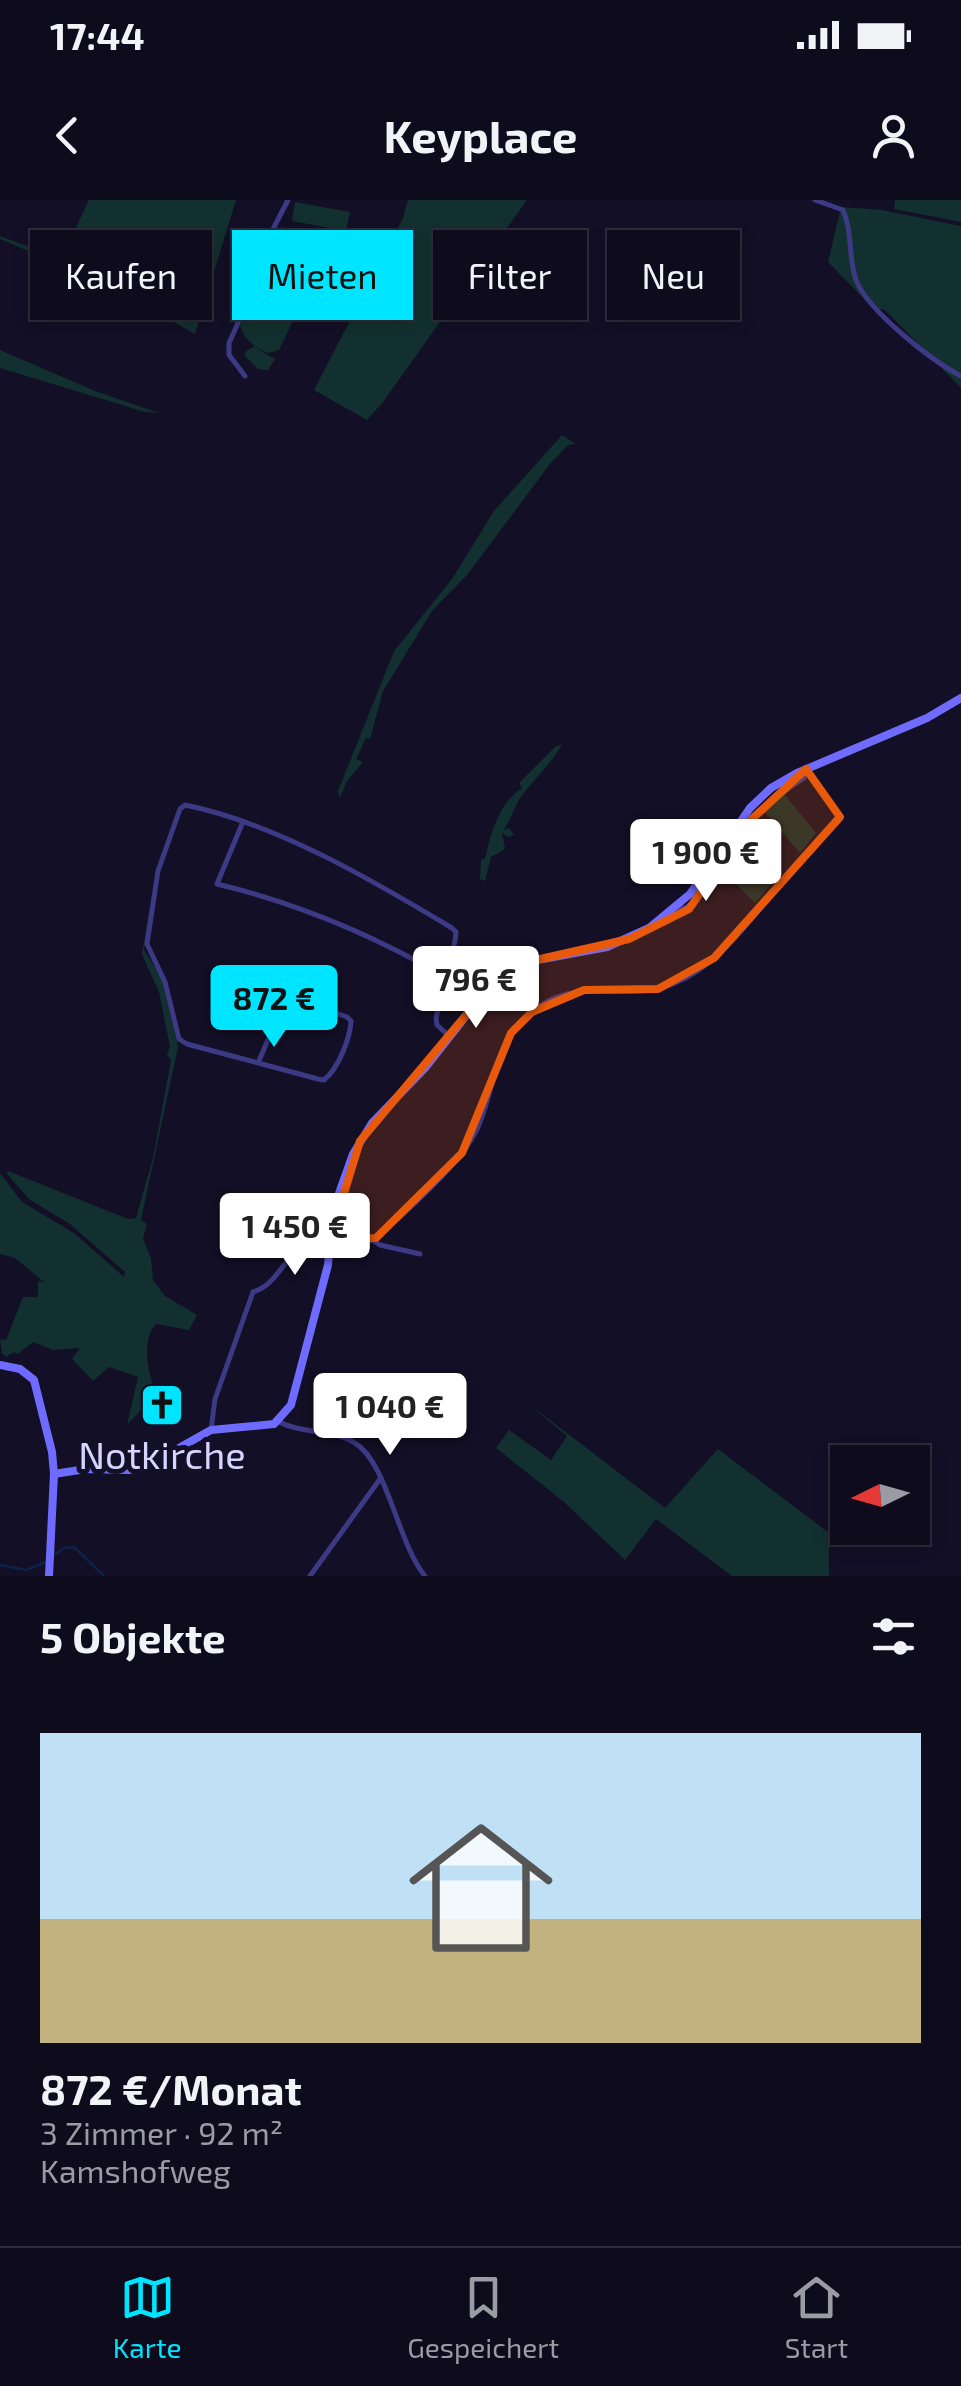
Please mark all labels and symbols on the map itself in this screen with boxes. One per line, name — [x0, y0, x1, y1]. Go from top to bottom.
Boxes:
pin: 1 900 € — [614, 819, 798, 904]
pin: 796 € — [406, 946, 546, 1031]
pin: 872 € — [204, 965, 344, 1050]
pin: 1 450 € — [203, 1193, 387, 1278]
pin: 1 040 € — [298, 1373, 482, 1458]
church icon: Notkirche — [139, 1382, 185, 1428]
place label: Notkirche — [78, 1431, 246, 1477]
north arrow — [830, 1445, 930, 1545]

